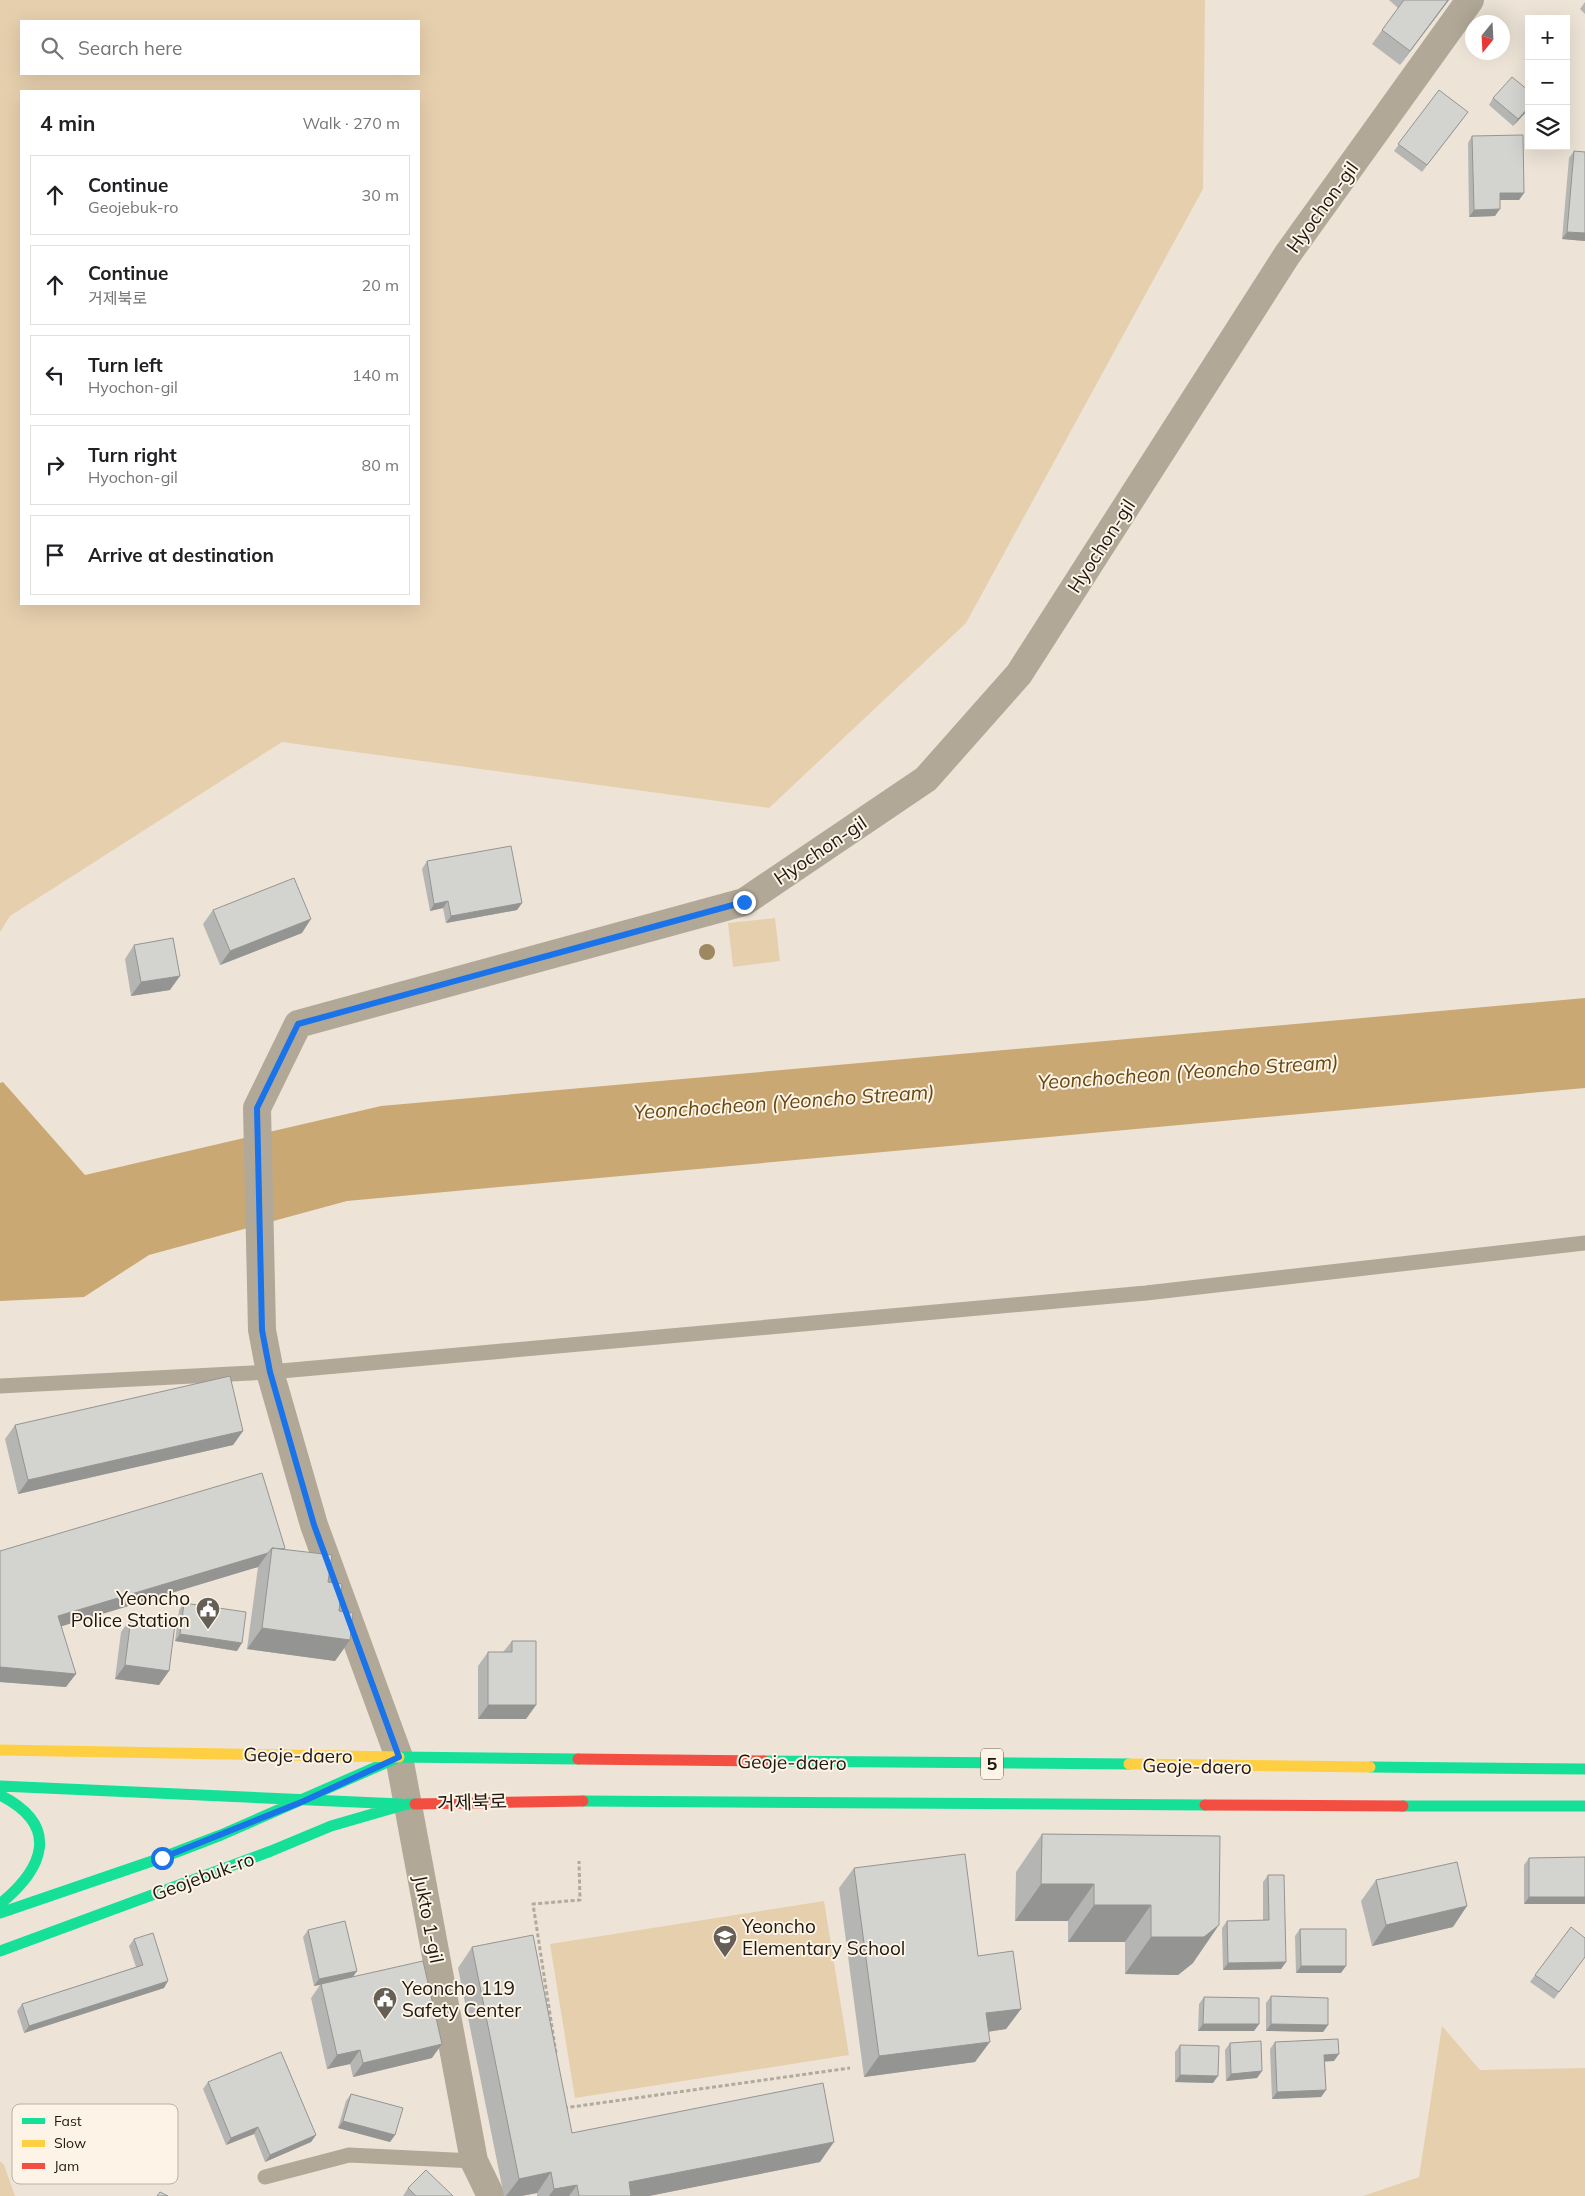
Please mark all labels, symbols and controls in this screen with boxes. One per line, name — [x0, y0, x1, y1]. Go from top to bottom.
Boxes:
north arrow — [1465, 15, 1510, 60]
map controls — [1525, 15, 1570, 150]
button: + — [1525, 15, 1570, 60]
search box — [20, 20, 420, 75]
icon: search — [38, 34, 66, 62]
text: Search here — [78, 36, 182, 60]
button: − — [1525, 60, 1570, 105]
button: layers — [1525, 105, 1570, 150]
text: 4 min — [40, 110, 95, 136]
text: Walk · 270 m — [302, 113, 400, 133]
street label: Hyochon-gil — [1281, 157, 1363, 257]
text: Continue — [88, 173, 168, 197]
icon: ahead — [41, 181, 69, 209]
text: 30 m — [362, 185, 399, 205]
text: Geojebuk-ro — [88, 197, 178, 217]
text: Continue — [88, 261, 168, 285]
icon: ahead — [41, 271, 69, 299]
text: 20 m — [362, 275, 399, 295]
text: 거제북로 — [88, 288, 147, 308]
text: Turn left — [88, 353, 163, 377]
icon: left — [41, 361, 69, 389]
text: 140 m — [352, 365, 399, 385]
text: Hyochon-gil — [88, 377, 178, 397]
text: Turn right — [88, 443, 177, 467]
icon: right — [41, 451, 69, 479]
text: 80 m — [362, 455, 399, 475]
text: Hyochon-gil — [88, 467, 178, 487]
street label: Hyochon-gil — [1062, 495, 1140, 597]
icon: arrive — [41, 541, 69, 569]
text: Arrive at destination — [88, 543, 274, 567]
street label: Hyochon-gil — [769, 810, 871, 890]
route end — [733, 891, 756, 914]
water label: Yeonchocheon (Yeoncho Stream) — [1037, 1049, 1339, 1094]
water label: Yeonchocheon (Yeoncho Stream) — [633, 1079, 935, 1124]
place label: Yeoncho Police Station — [71, 1586, 190, 1632]
public building icon: Yeoncho Police Station — [195, 1596, 221, 1630]
street label: Geoje-daero — [243, 1742, 353, 1768]
road number: 5 — [981, 1748, 1003, 1780]
street label: Geoje-daero — [737, 1749, 847, 1775]
street label: Geoje-daero — [1142, 1753, 1252, 1779]
street label: 거제북로 — [437, 1789, 507, 1815]
street label: Geojebuk-ro — [148, 1846, 258, 1906]
route start — [151, 1847, 174, 1870]
street label: Jukto 1-gil — [409, 1873, 449, 1965]
place label: Yeoncho Elementary School — [741, 1914, 905, 1960]
school or university icon: Yeoncho Elementary School — [712, 1924, 738, 1958]
place label: Yeoncho 119 Safety Center — [401, 1976, 521, 2022]
public building icon: Yeoncho 119 Safety Center — [372, 1986, 398, 2020]
legend — [12, 2104, 178, 2184]
text: Fast — [54, 2112, 82, 2130]
text: Slow — [54, 2134, 86, 2152]
text: Jam — [54, 2157, 79, 2175]

